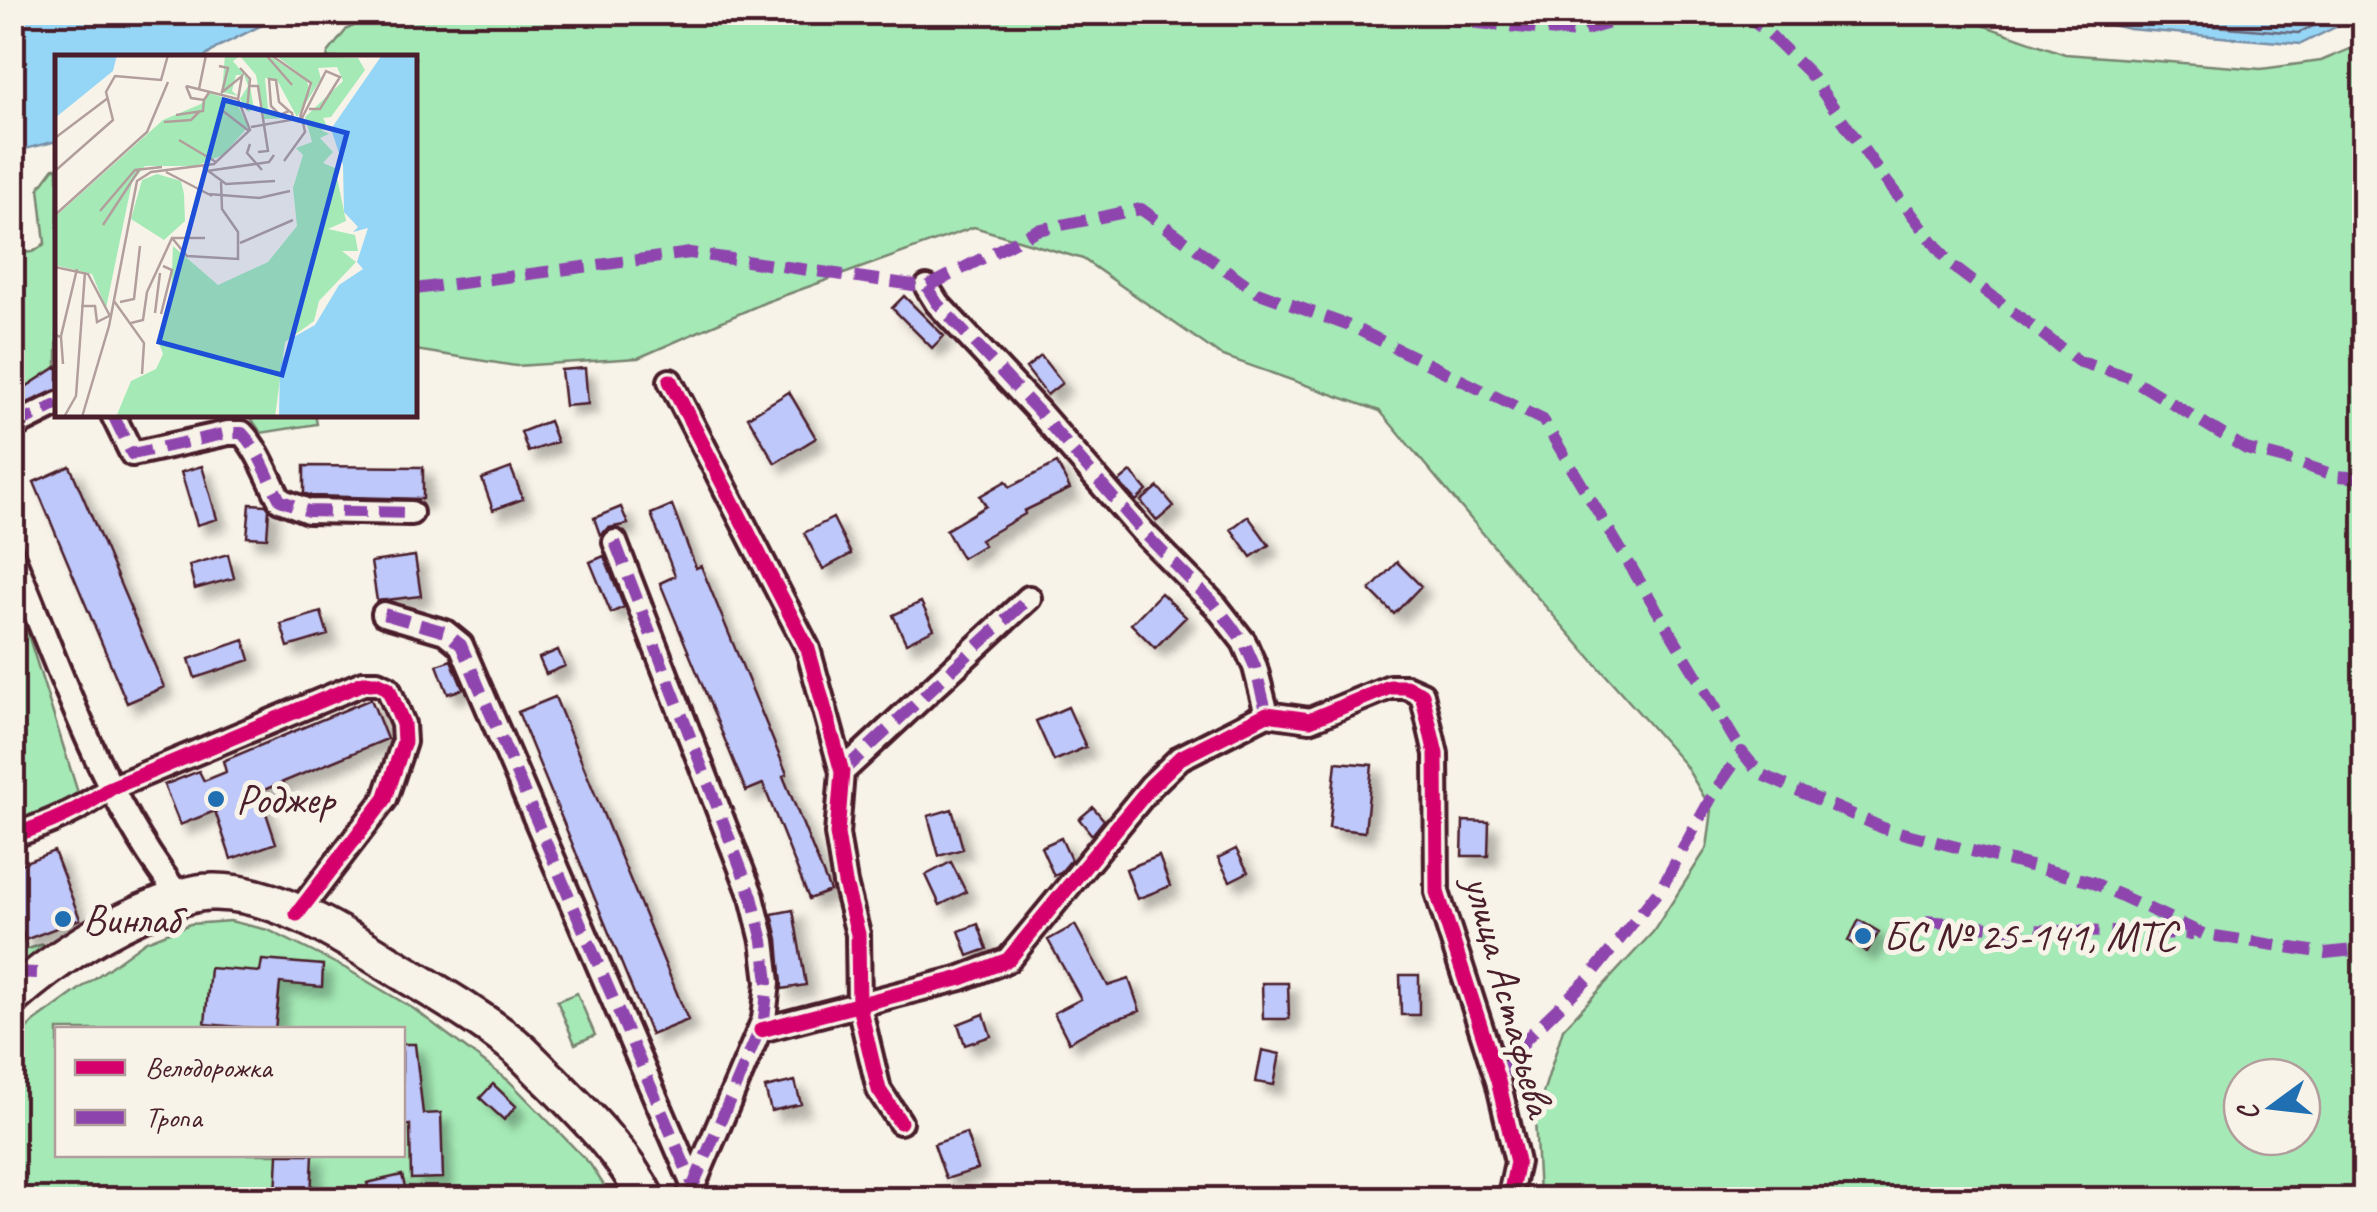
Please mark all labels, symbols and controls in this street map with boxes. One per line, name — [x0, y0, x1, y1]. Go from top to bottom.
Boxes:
inset map — [55, 55, 418, 418]
place label: Роджер — [236, 773, 337, 826]
marker: Роджер — [205, 788, 227, 810]
street label: улица Астафьева — [1451, 867, 1568, 1126]
place label: Винлаб — [83, 893, 188, 946]
marker: Винлаб — [52, 908, 74, 930]
place label: БС № 25-141, МТС — [1883, 910, 2181, 963]
marker: БС № 25-141, МТС — [1852, 925, 1874, 947]
legend — [55, 1027, 405, 1157]
text: Велодорожка — [145, 1048, 274, 1086]
north arrow — [2222, 1057, 2322, 1157]
text: Тропа — [145, 1098, 204, 1136]
text: С — [2229, 1099, 2267, 1125]

